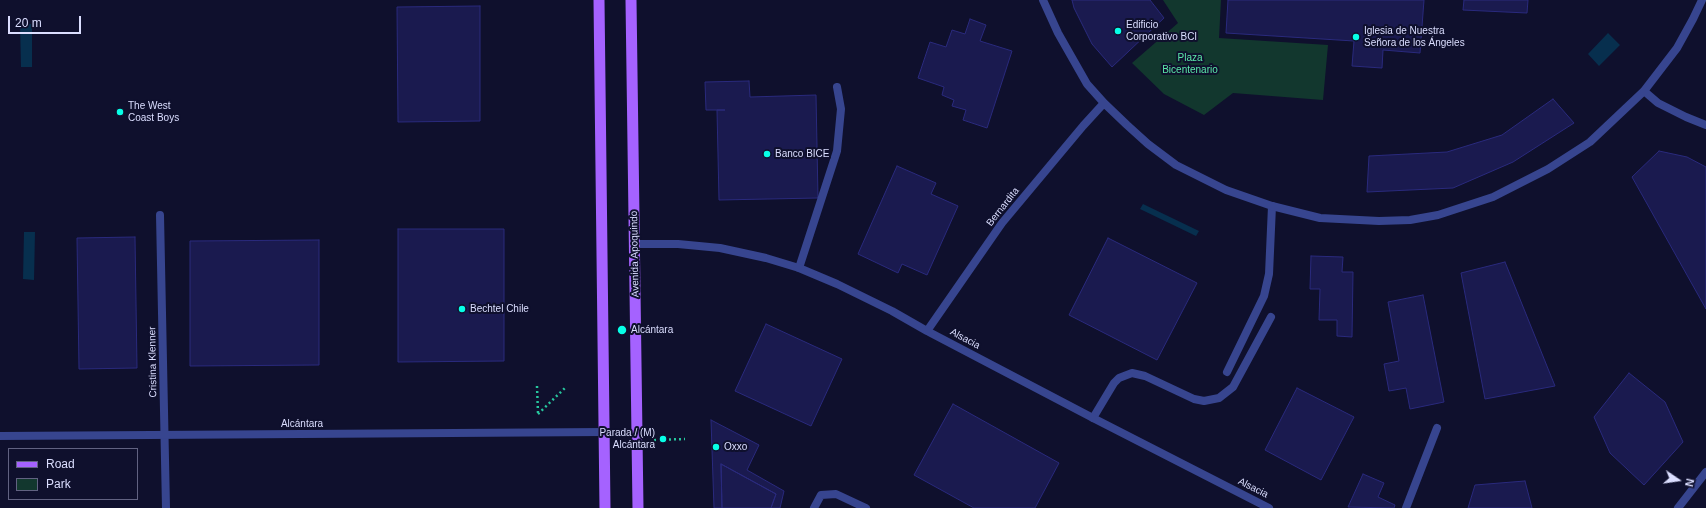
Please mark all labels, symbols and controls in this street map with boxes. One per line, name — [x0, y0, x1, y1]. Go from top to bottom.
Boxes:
scale bar — [10, 8, 83, 34]
text: 20 m — [15, 16, 42, 30]
place label: Edificio Corporativo BCI — [1126, 19, 1197, 42]
place label: Iglesia de Nuestra Señora de los Ángeles — [1364, 25, 1465, 48]
marker: Edificio Corporativo BCI — [1113, 26, 1123, 36]
marker: Iglesia de Nuestra Señora de los Ángeles — [1351, 32, 1361, 42]
park label: Plaza Bicentenario — [1162, 52, 1218, 76]
place label: The West Coast Boys — [128, 100, 179, 124]
marker: The West Coast Boys — [115, 107, 125, 117]
place label: Banco BICE — [775, 148, 829, 160]
marker: Banco BICE — [762, 149, 772, 159]
street label: Bernardita — [984, 185, 1022, 229]
street label: Avenida Apoquindo — [628, 211, 642, 297]
place label: Bechtel Chile — [470, 303, 529, 315]
marker: Bechtel Chile — [457, 304, 467, 314]
marker: Alcántara — [616, 324, 628, 336]
place label: Alcántara — [631, 324, 673, 336]
street label: Cristina Klenner — [146, 326, 160, 398]
street label: Alsacia — [948, 326, 982, 352]
street label: Alcántara — [281, 418, 323, 430]
place label: Parada / (M) Alcántara — [599, 427, 655, 450]
marker: Parada / (M) Alcántara — [658, 434, 668, 444]
place label: Oxxo — [724, 441, 747, 453]
marker: Oxxo — [711, 442, 721, 452]
legend — [8, 448, 138, 500]
text: Road — [46, 457, 75, 471]
north arrow — [1658, 460, 1698, 500]
street label: Alsacia — [1236, 475, 1270, 501]
text: Park — [46, 477, 71, 491]
text: N — [1683, 477, 1696, 488]

